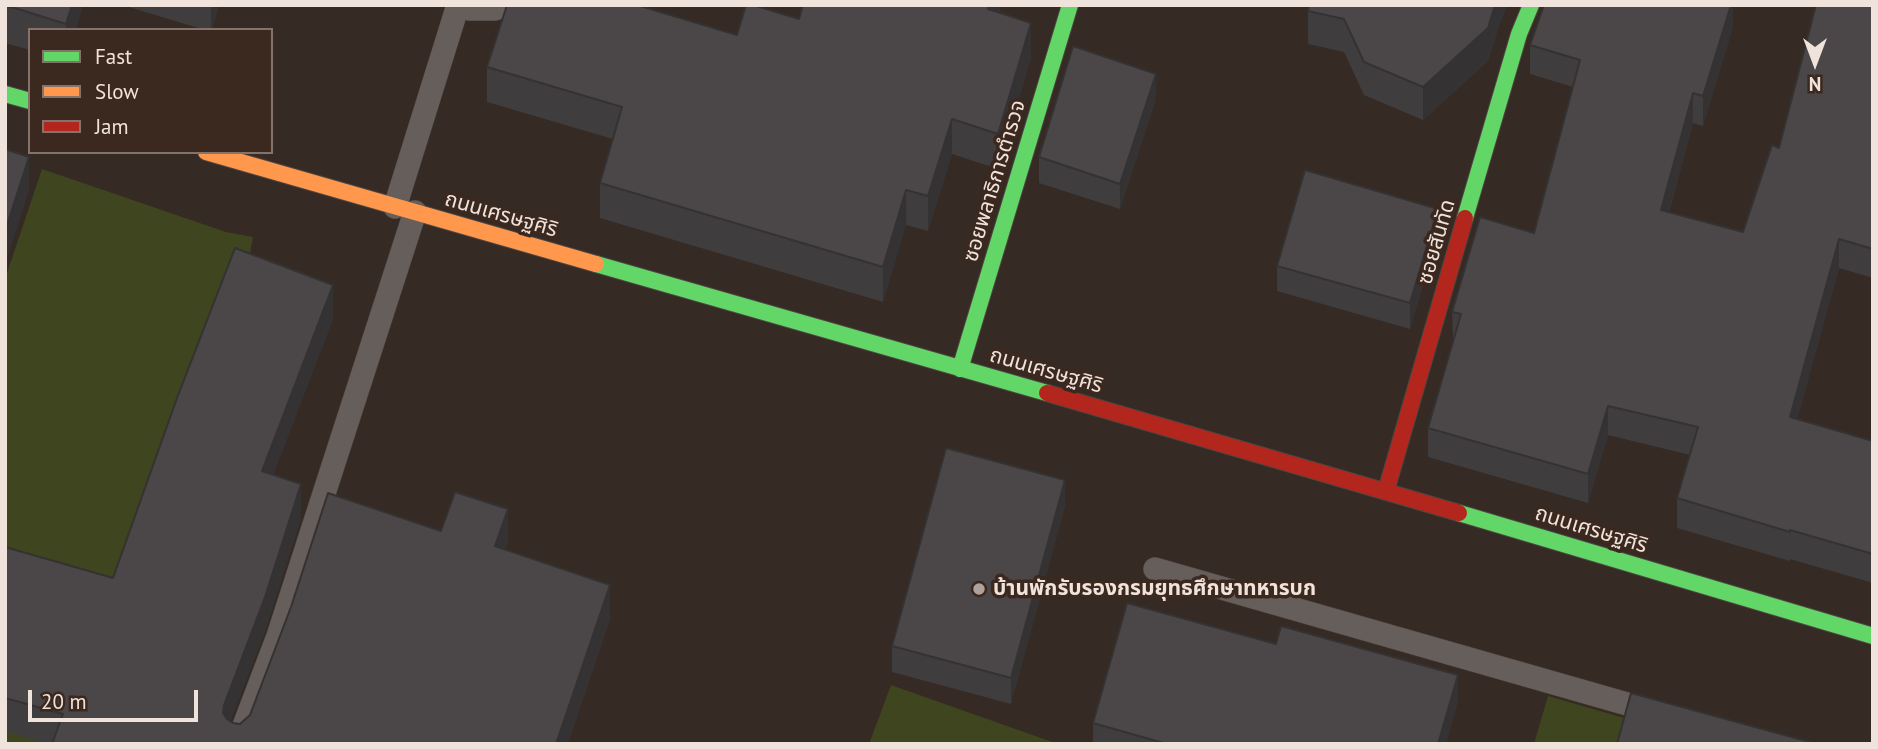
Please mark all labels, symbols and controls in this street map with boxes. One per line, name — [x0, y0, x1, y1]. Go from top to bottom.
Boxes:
legend — [28, 28, 273, 154]
north arrow — [1780, 28, 1850, 98]
text: Fast — [95, 43, 132, 70]
text: N — [1809, 72, 1821, 96]
text: Slow — [95, 78, 139, 105]
street label: ซอยพลาธิการตำรวจ — [958, 97, 1032, 265]
text: Jam — [95, 113, 129, 140]
street label: ถนนเศรษฐศิริ — [442, 187, 560, 243]
street label: ซอยสันทัด — [1413, 197, 1461, 287]
street label: ถนนเศรษฐศิริ — [987, 343, 1105, 399]
street label: ถนนเศรษฐศิริ — [1532, 501, 1650, 559]
place label: บ้านพักรับรองกรมยุทธศึกษาทหารบก — [993, 576, 1316, 602]
marker: บ้านพักรับรองกรมยุทธศึกษาทหารบก — [971, 581, 987, 597]
scale bar — [32, 676, 201, 720]
text: 20 m — [41, 688, 87, 715]

